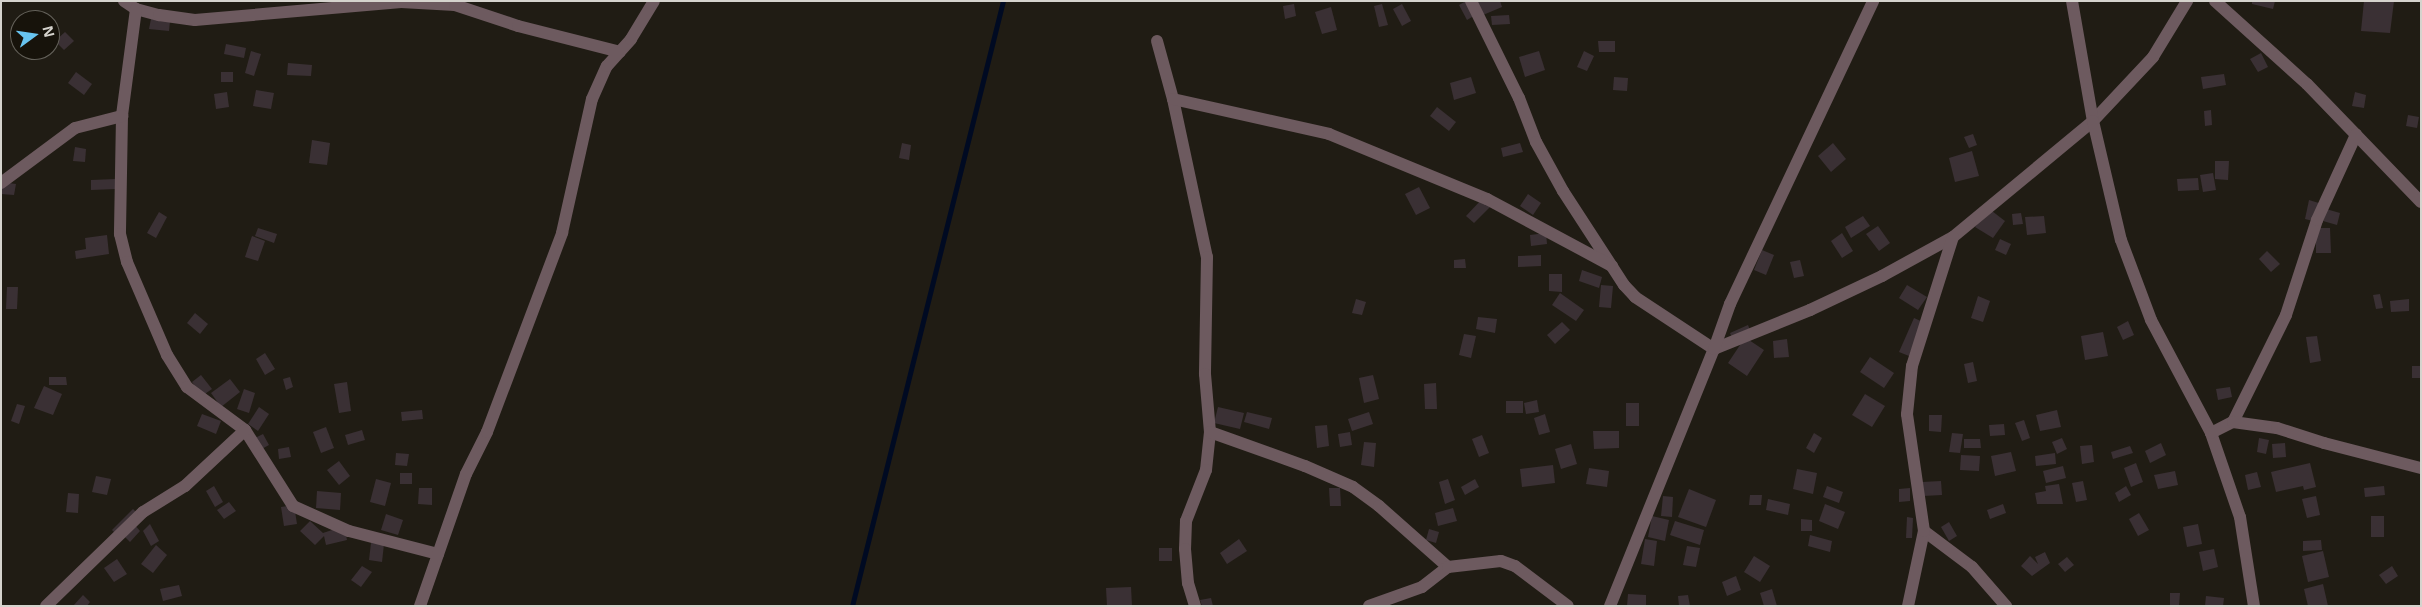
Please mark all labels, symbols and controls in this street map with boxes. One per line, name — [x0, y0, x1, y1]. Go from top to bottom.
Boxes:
north arrow — [10, 10, 60, 60]
text: N — [38, 24, 60, 39]

